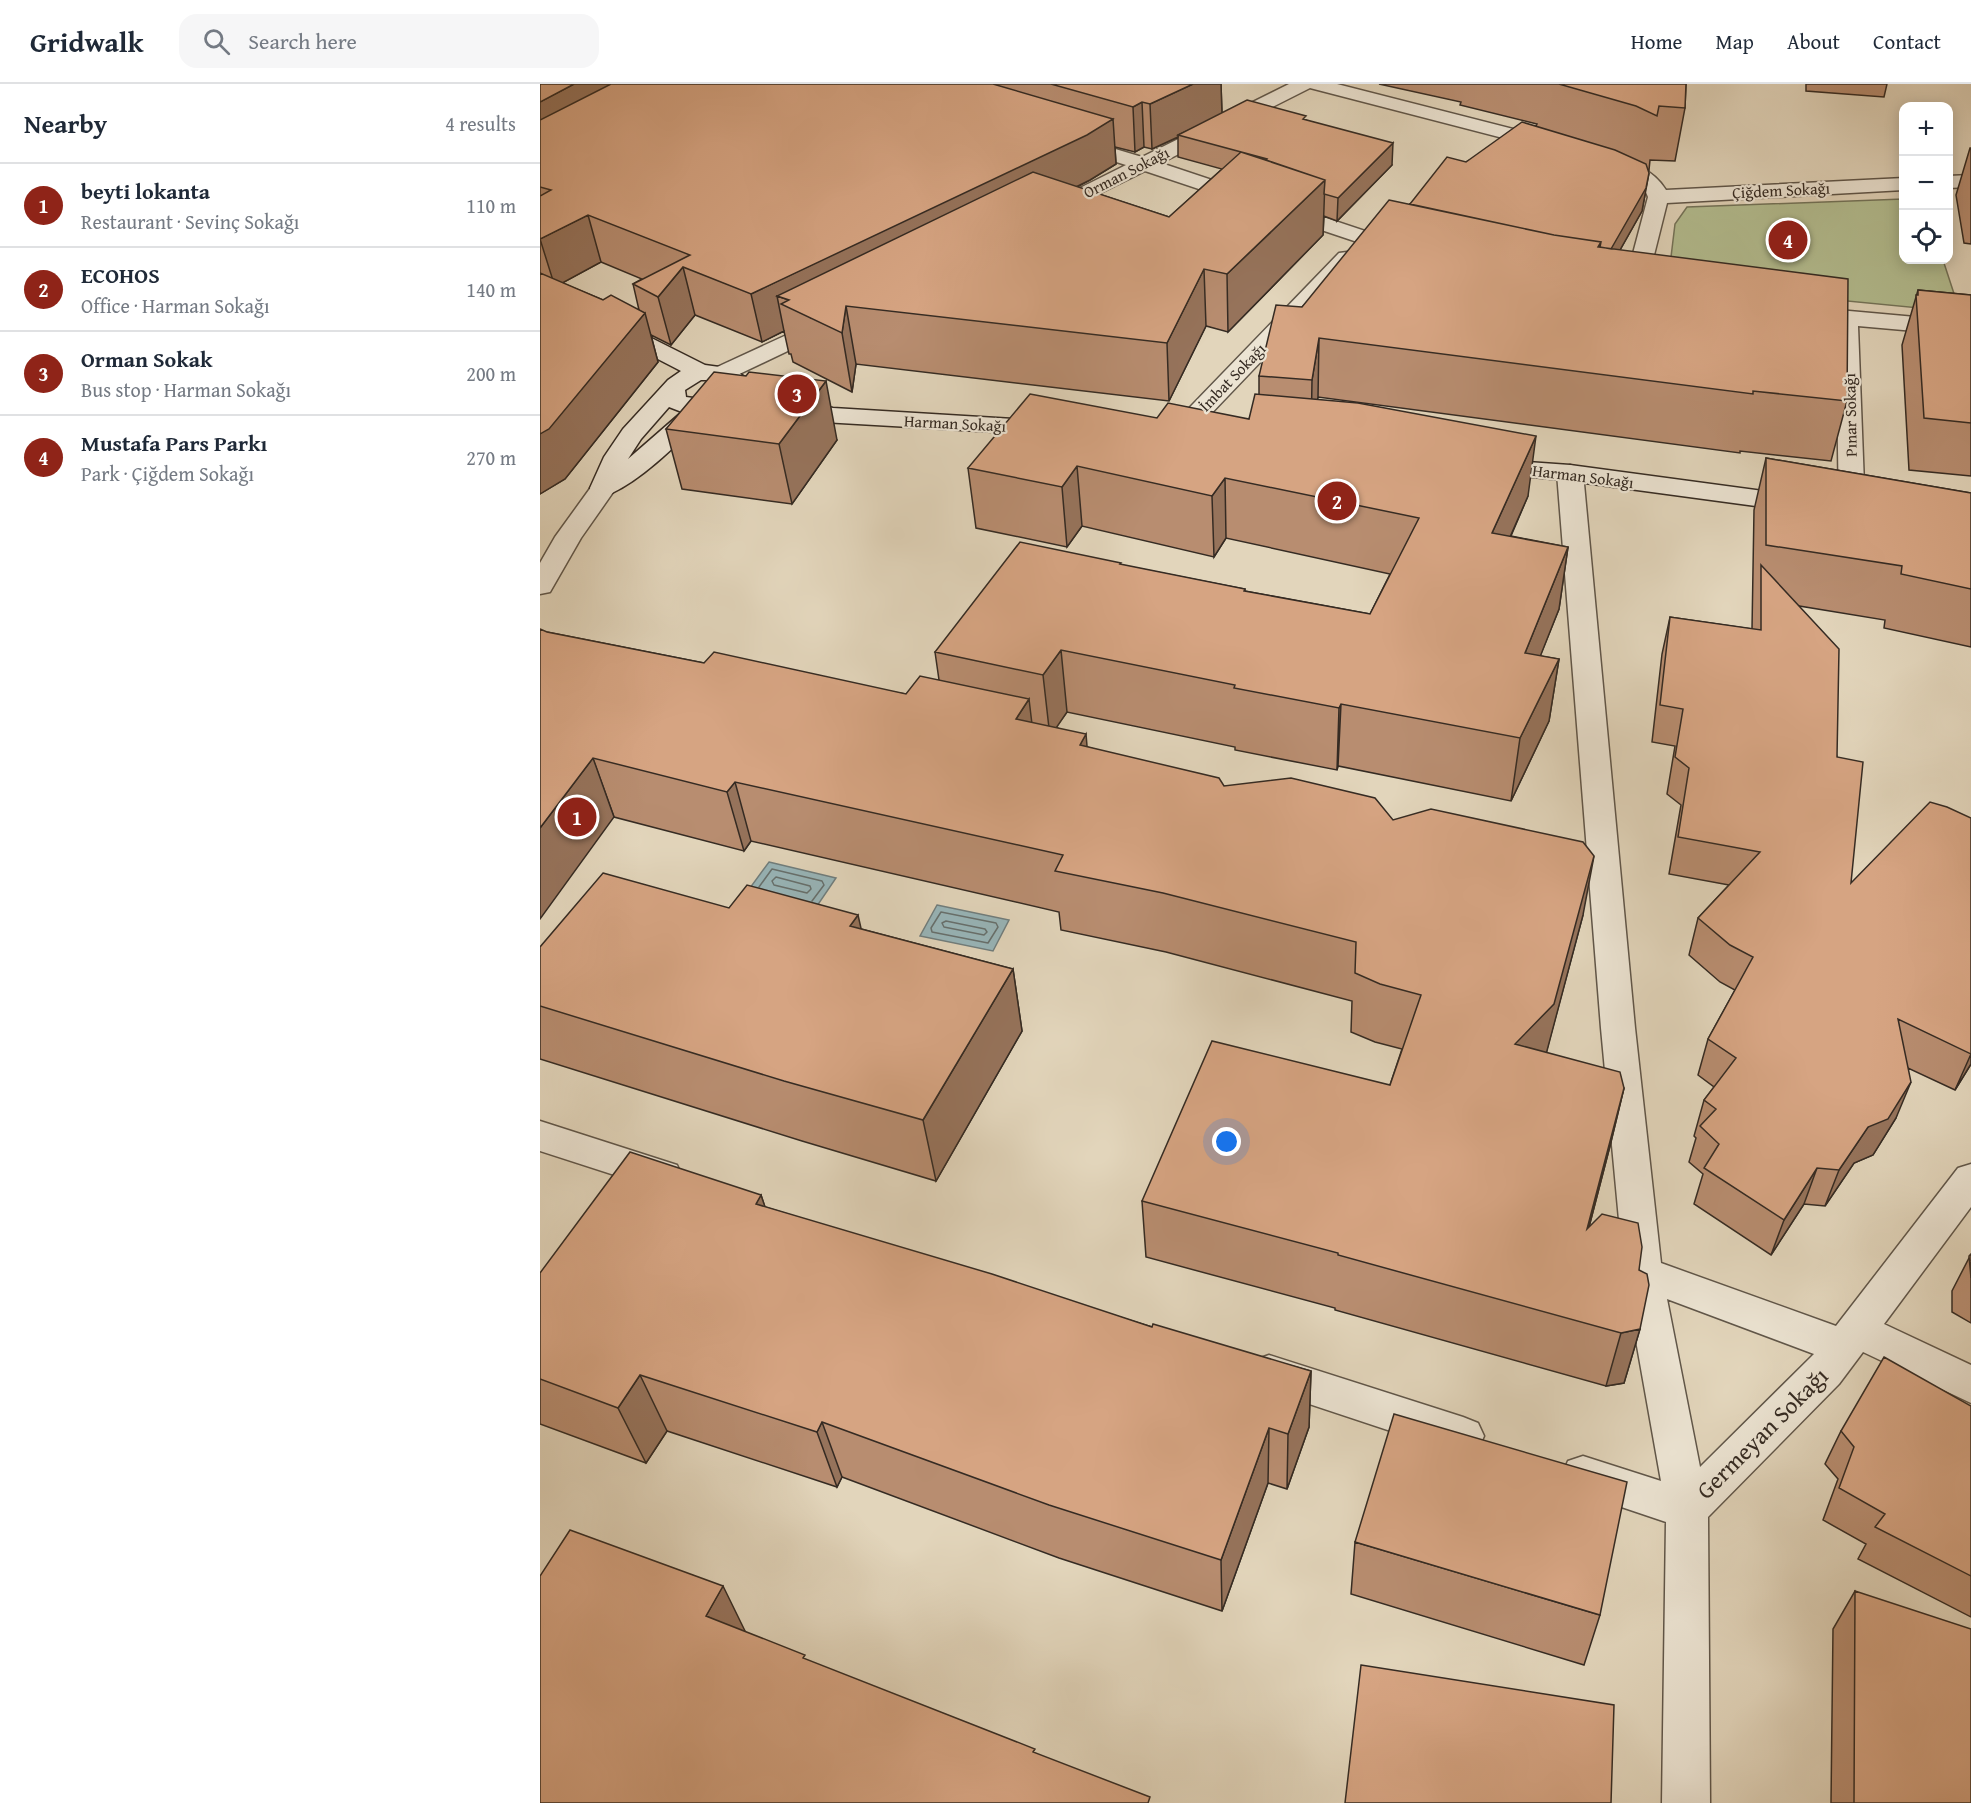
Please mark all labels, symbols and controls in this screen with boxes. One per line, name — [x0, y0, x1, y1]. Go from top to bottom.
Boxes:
search box — [179, 14, 599, 68]
text: Gridwalk — [30, 21, 143, 62]
icon: search — [200, 25, 233, 58]
text: Search here — [248, 25, 357, 57]
text: Home — [1631, 26, 1682, 57]
text: Map — [1715, 26, 1754, 57]
text: About — [1787, 26, 1840, 57]
text: Contact — [1873, 26, 1941, 57]
map controls — [1899, 102, 1953, 264]
button: + — [1899, 102, 1953, 156]
text: Nearby — [24, 104, 107, 143]
text: 4 results — [445, 109, 516, 138]
street label: Orman Sokağı — [1079, 140, 1174, 204]
button: − — [1899, 156, 1953, 210]
text: beyti lokanta — [81, 175, 210, 207]
street label: Çiğdem Sokağı — [1731, 175, 1831, 205]
text: 1 — [38, 191, 49, 220]
text: 110 m — [466, 191, 516, 220]
text: Restaurant · Sevinç Sokağı — [81, 207, 299, 236]
button: locate — [1899, 210, 1953, 264]
pin: 4 — [1768, 218, 1808, 262]
text: ECOHOS — [81, 259, 160, 291]
text: 2 — [38, 275, 49, 304]
text: 140 m — [466, 275, 516, 304]
text: Office · Harman Sokağı — [81, 291, 270, 320]
street label: İmbat Sokağı — [1193, 337, 1271, 417]
text: Orman Sokak — [81, 343, 212, 375]
text: 3 — [38, 359, 49, 388]
text: 200 m — [466, 359, 516, 388]
pin: 3 — [778, 372, 816, 416]
street label: Pınar Sokağı — [1837, 372, 1863, 457]
text: Bus stop · Harman Sokağı — [81, 375, 291, 404]
street label: Harman Sokağı — [903, 408, 1007, 438]
text: Mustafa Pars Parkı — [81, 427, 267, 459]
text: 4 — [38, 443, 49, 472]
text: 270 m — [466, 443, 516, 472]
street label: Harman Sokağı — [1531, 458, 1636, 494]
text: Park · Çiğdem Sokağı — [81, 459, 254, 488]
pin: 2 — [1318, 478, 1356, 524]
pin: 1 — [558, 794, 597, 840]
your location — [1212, 1127, 1241, 1156]
street label: Germeyan Sokağı — [1688, 1359, 1836, 1507]

